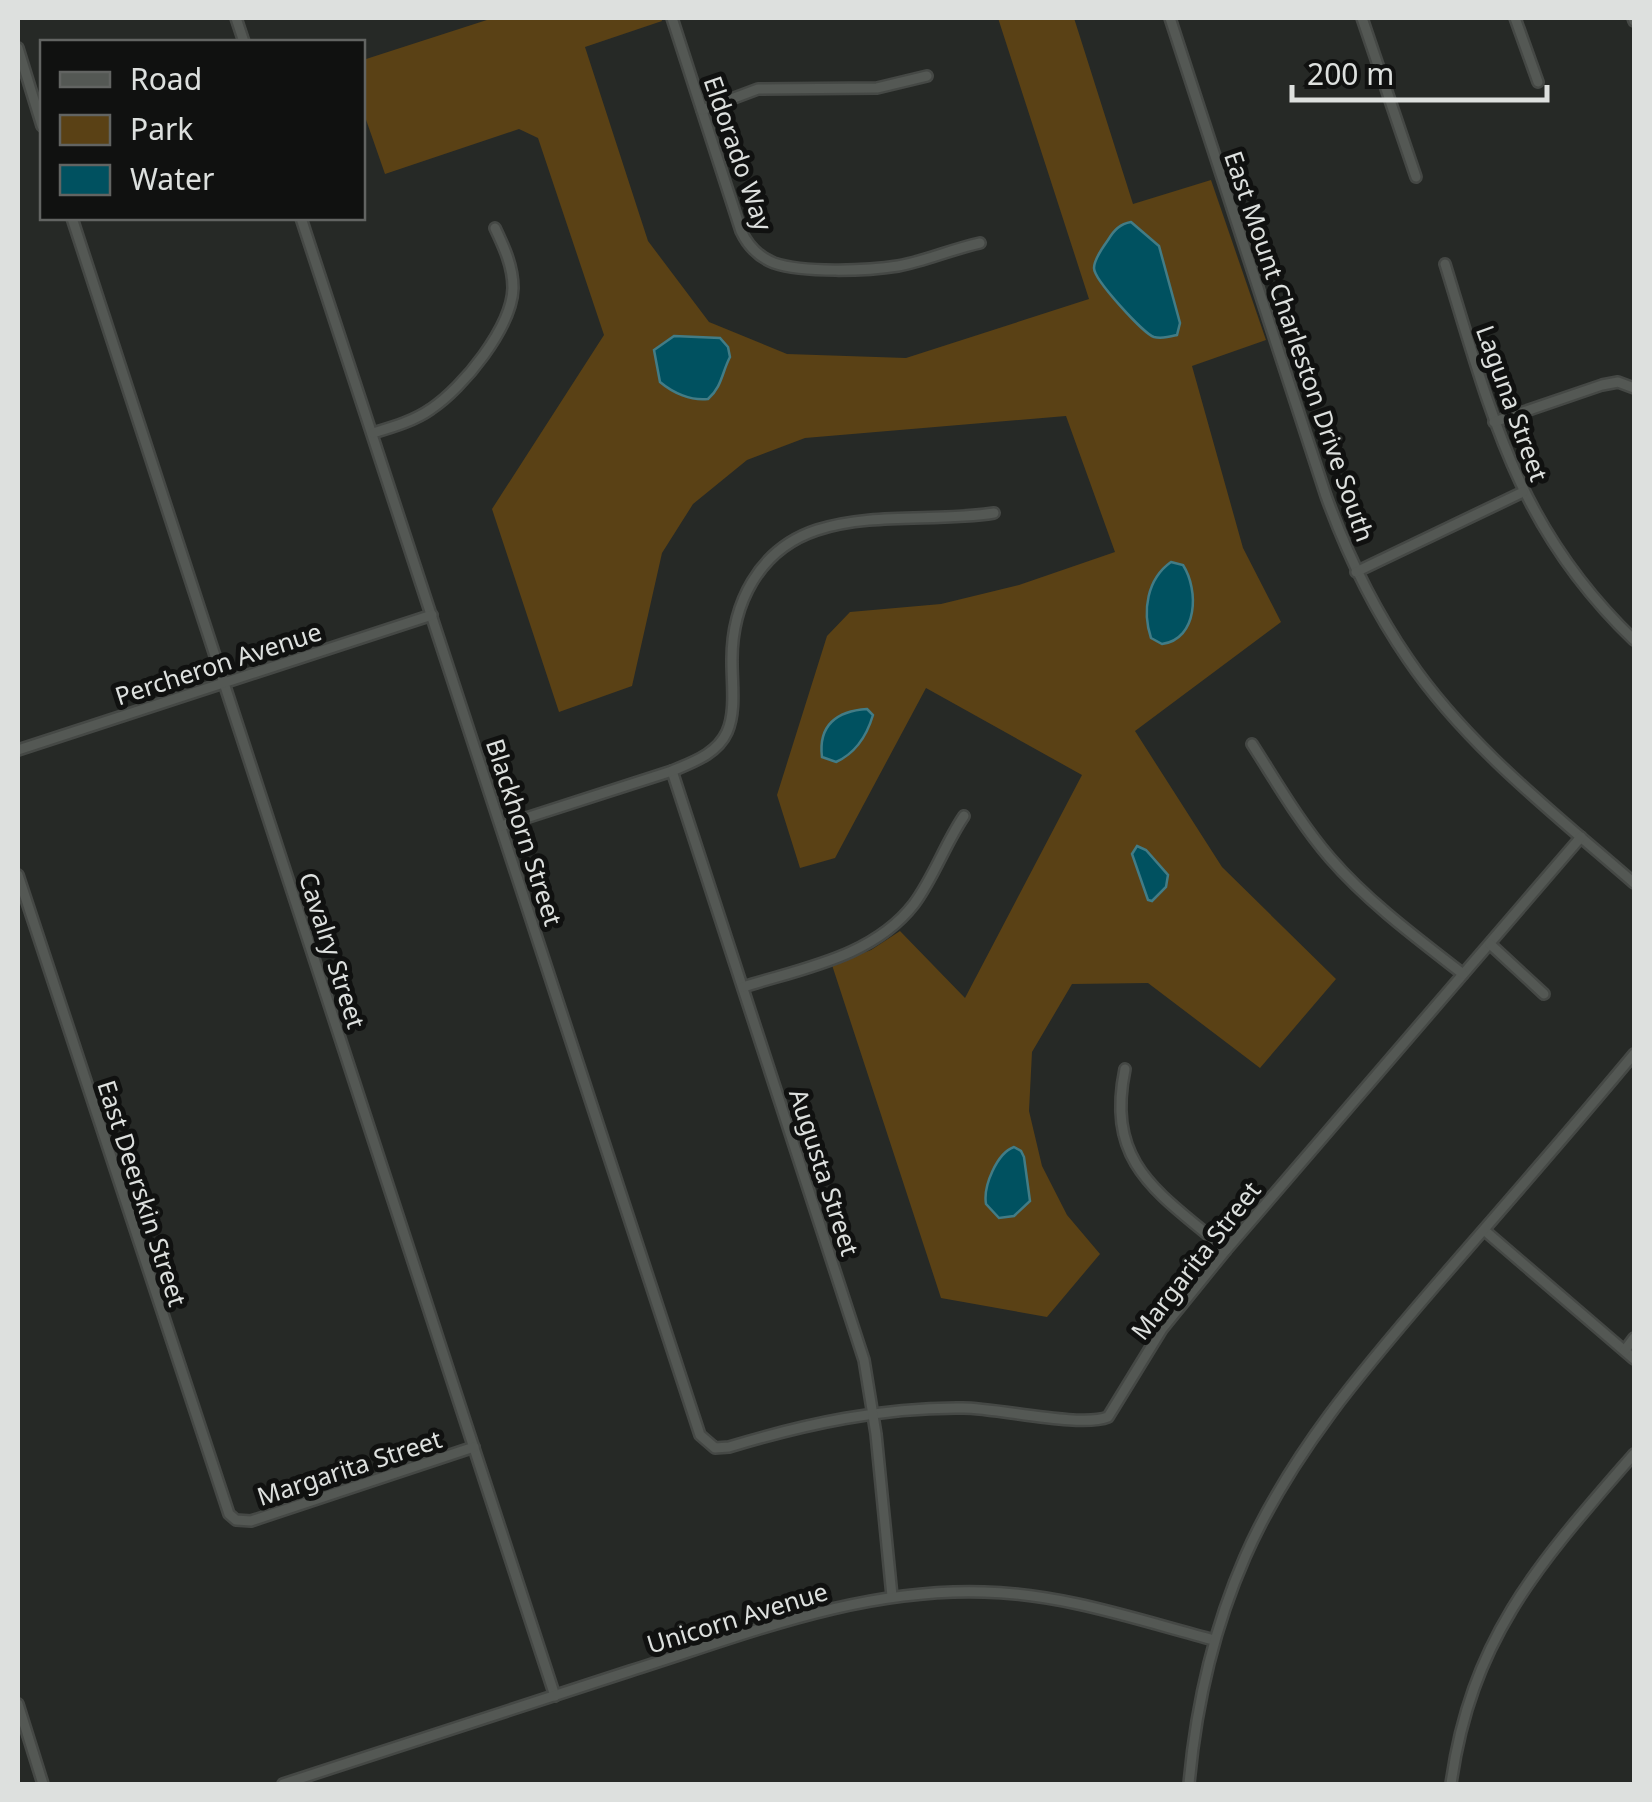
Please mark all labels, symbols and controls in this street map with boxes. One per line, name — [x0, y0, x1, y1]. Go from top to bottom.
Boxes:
legend — [40, 40, 365, 220]
scale bar — [1292, 40, 1547, 102]
text: 200 m — [1307, 53, 1394, 94]
text: Road — [130, 58, 202, 99]
street label: Eldorado Way — [697, 71, 781, 235]
text: Park — [130, 108, 193, 149]
street label: East Mount Charleston Drive South — [1217, 146, 1383, 546]
text: Water — [130, 158, 214, 199]
street label: Laguna Street — [1469, 320, 1557, 486]
street label: Percheron Avenue — [110, 614, 326, 712]
street label: Blackhorn Street — [479, 734, 571, 930]
street label: Cavalry Street — [292, 868, 374, 1032]
street label: East Deerskin Street — [90, 1076, 196, 1310]
street label: Augusta Street — [782, 1084, 868, 1260]
street label: Margarita Street — [1122, 1174, 1268, 1346]
street label: Margarita Street — [252, 1421, 446, 1513]
street label: Unicorn Avenue — [642, 1573, 832, 1661]

